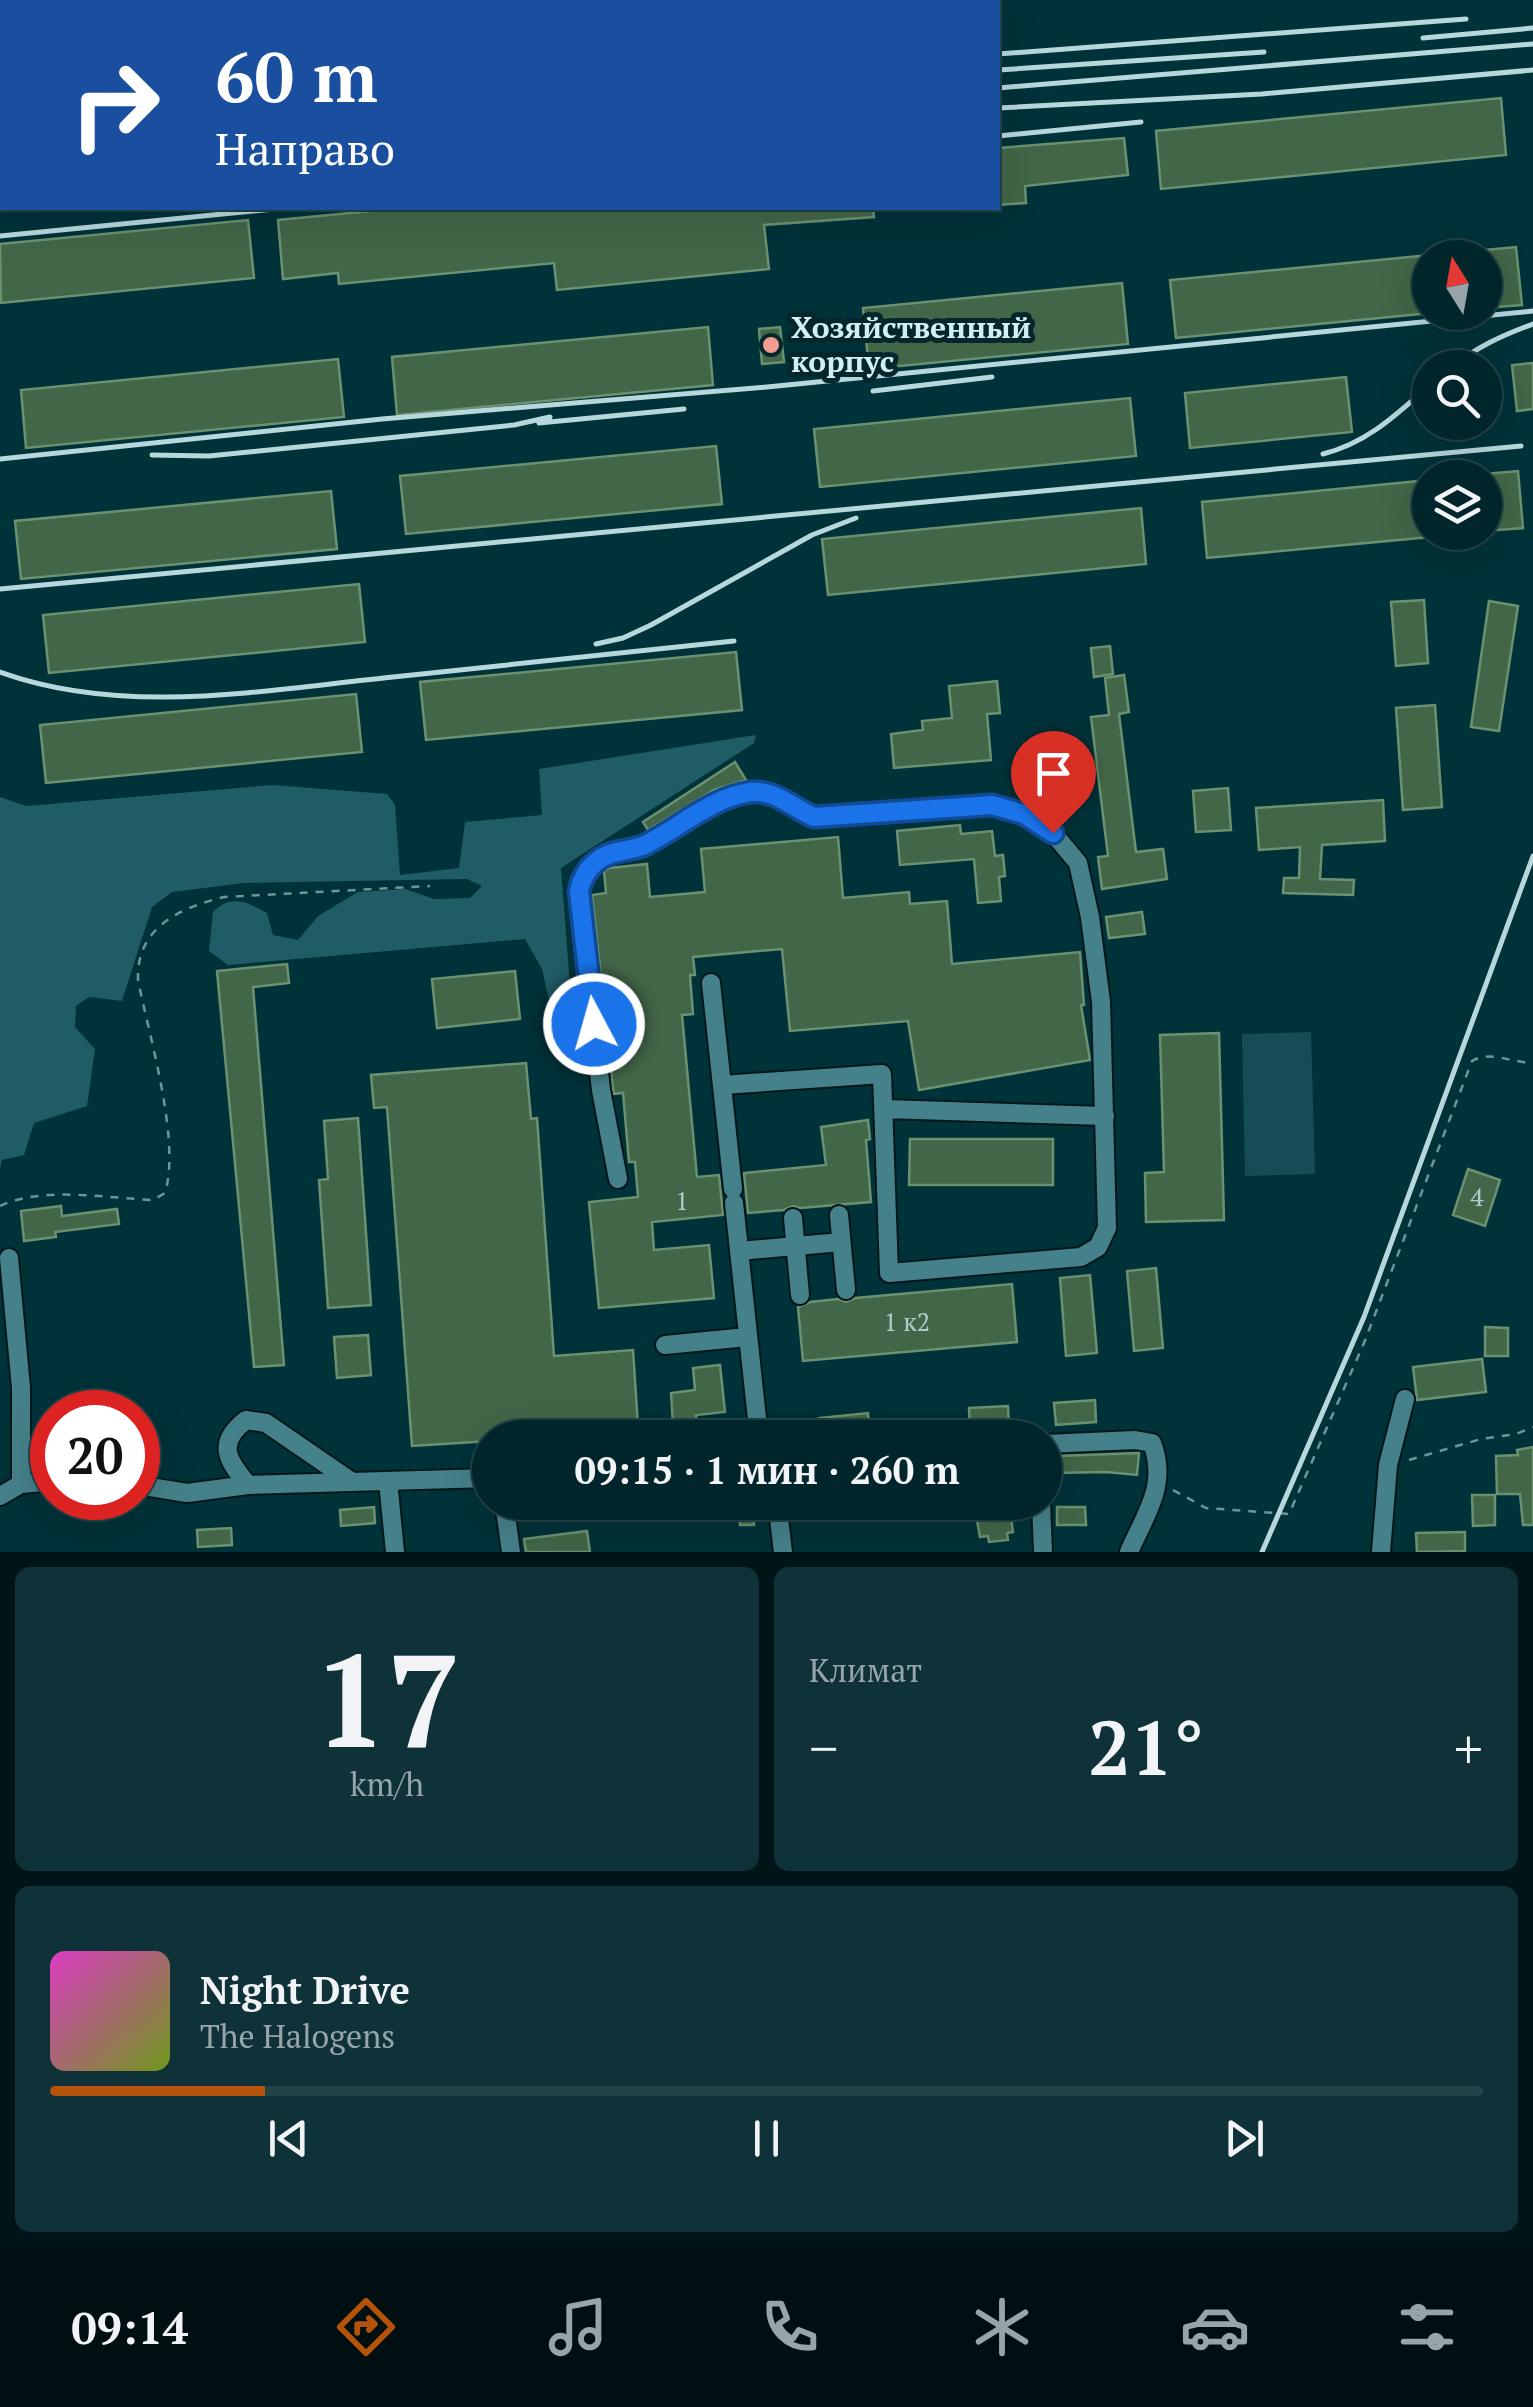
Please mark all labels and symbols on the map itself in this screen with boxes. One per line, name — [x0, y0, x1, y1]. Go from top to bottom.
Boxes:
north arrow — [1412, 240, 1502, 330]
place label: Хозяйственный корпус — [791, 307, 1031, 381]
marker: Хозяйственный корпус — [760, 334, 782, 356]
pin — [1011, 731, 1096, 834]
position arrow — [542, 972, 646, 1076]
house number: 4 — [1470, 1180, 1484, 1213]
house number: 1 — [675, 1184, 689, 1217]
house number: 1 к2 — [884, 1305, 930, 1338]
speed limit sign: 20 — [30, 1390, 160, 1520]

